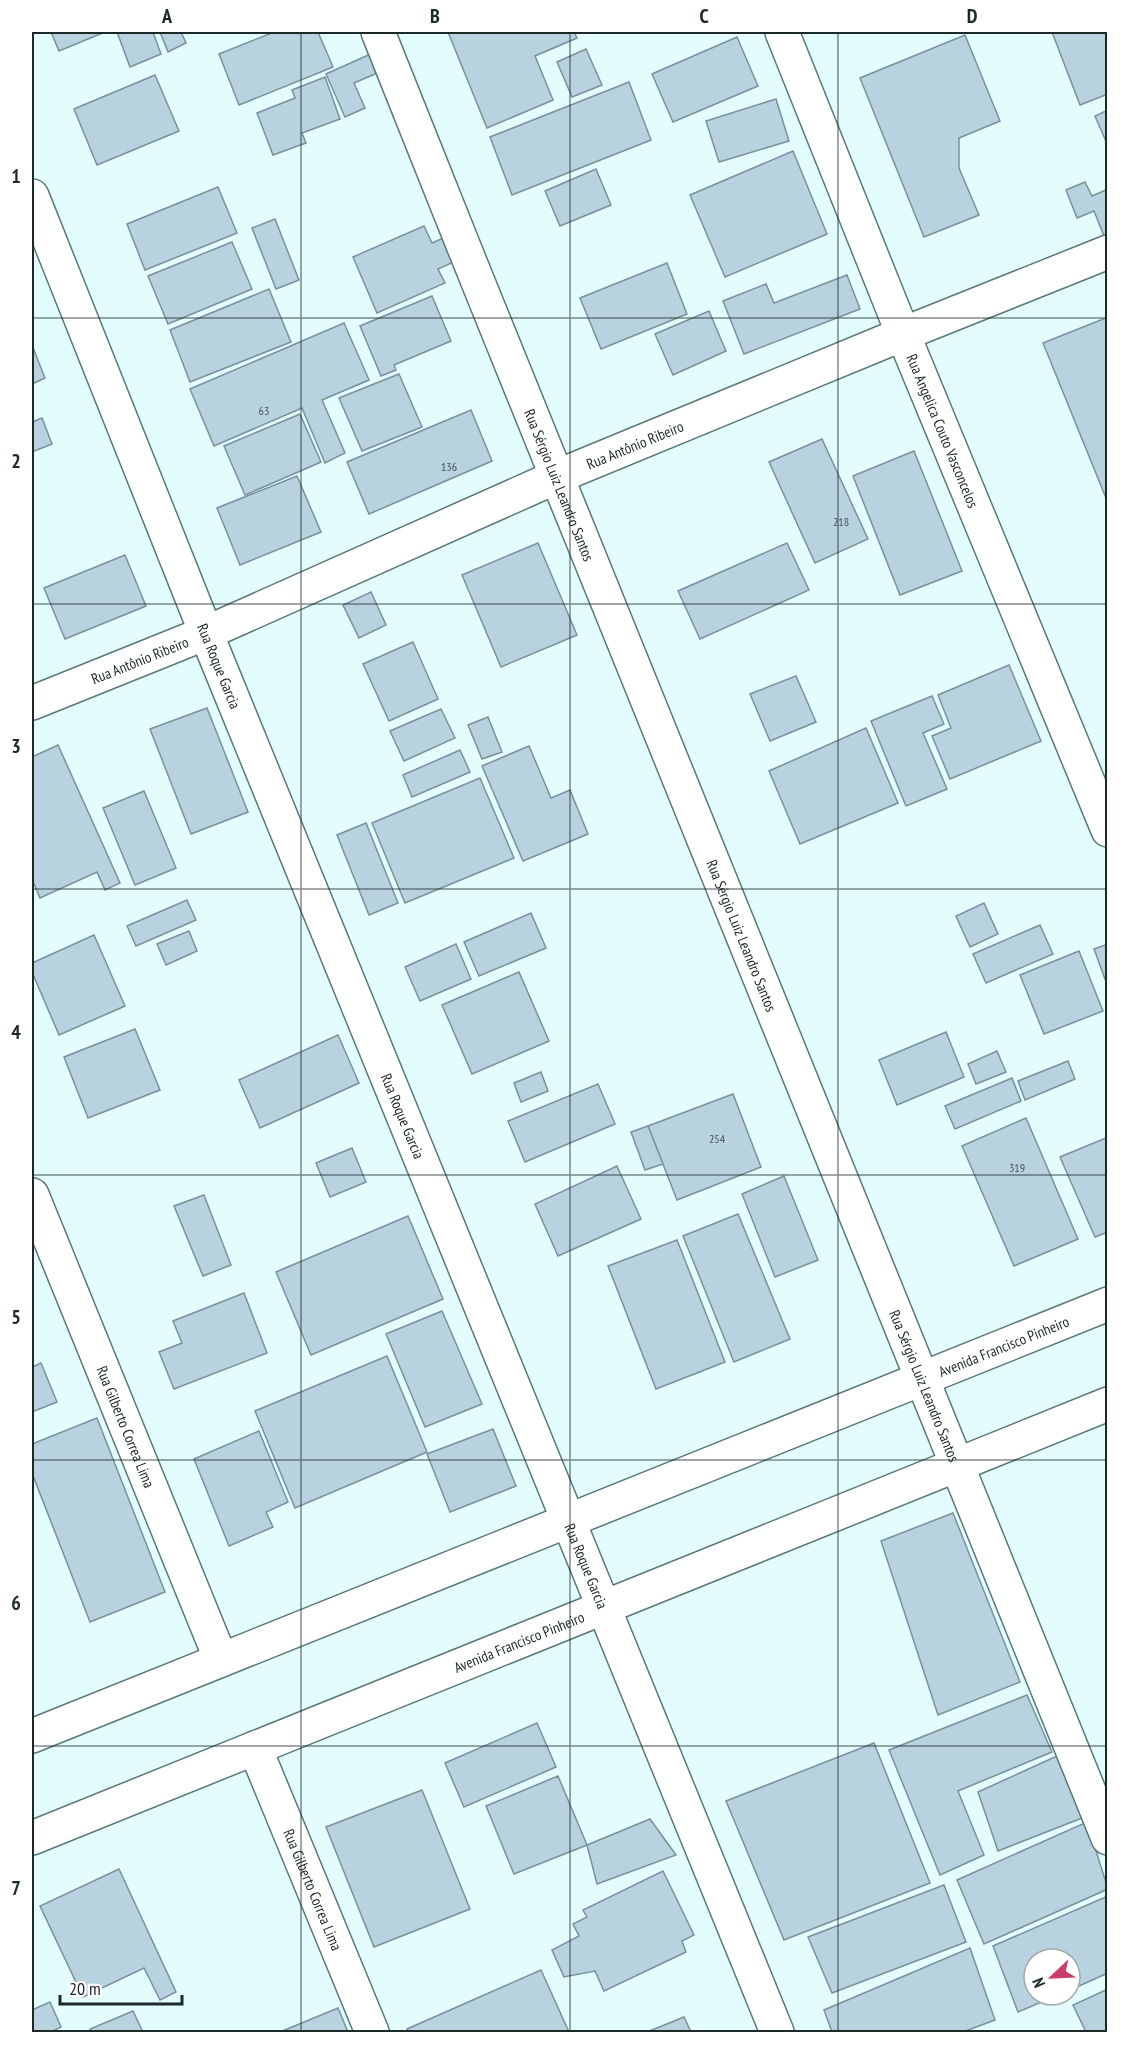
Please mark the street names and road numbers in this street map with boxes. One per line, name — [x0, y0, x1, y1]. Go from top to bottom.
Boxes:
street label: Rua Angelica Couto Vasconcelos — [903, 351, 983, 511]
street label: Rua Sérgio Luiz Leandro Santos — [520, 406, 599, 564]
street label: Rua Antônio Ribeiro — [583, 416, 686, 473]
street label: Rua Roque Garcia — [194, 621, 245, 712]
street label: Rua Antônio Ribeiro — [88, 632, 191, 688]
street label: Rua Sérgio Luiz Leandro Santos — [703, 857, 781, 1014]
street label: Rua Roque Garcia — [377, 1070, 429, 1161]
street label: Rua Sérgio Luiz Leandro Santos — [886, 1307, 964, 1464]
street label: Avenida Francisco Pinheiro — [936, 1311, 1072, 1381]
street label: Rua Gilberto Correa Lima — [93, 1363, 159, 1490]
street label: Rua Roque Garcia — [561, 1520, 613, 1611]
street label: Avenida Francisco Pinheiro — [451, 1607, 587, 1676]
street label: Rua Gilberto Correa Lima — [280, 1826, 347, 1953]

